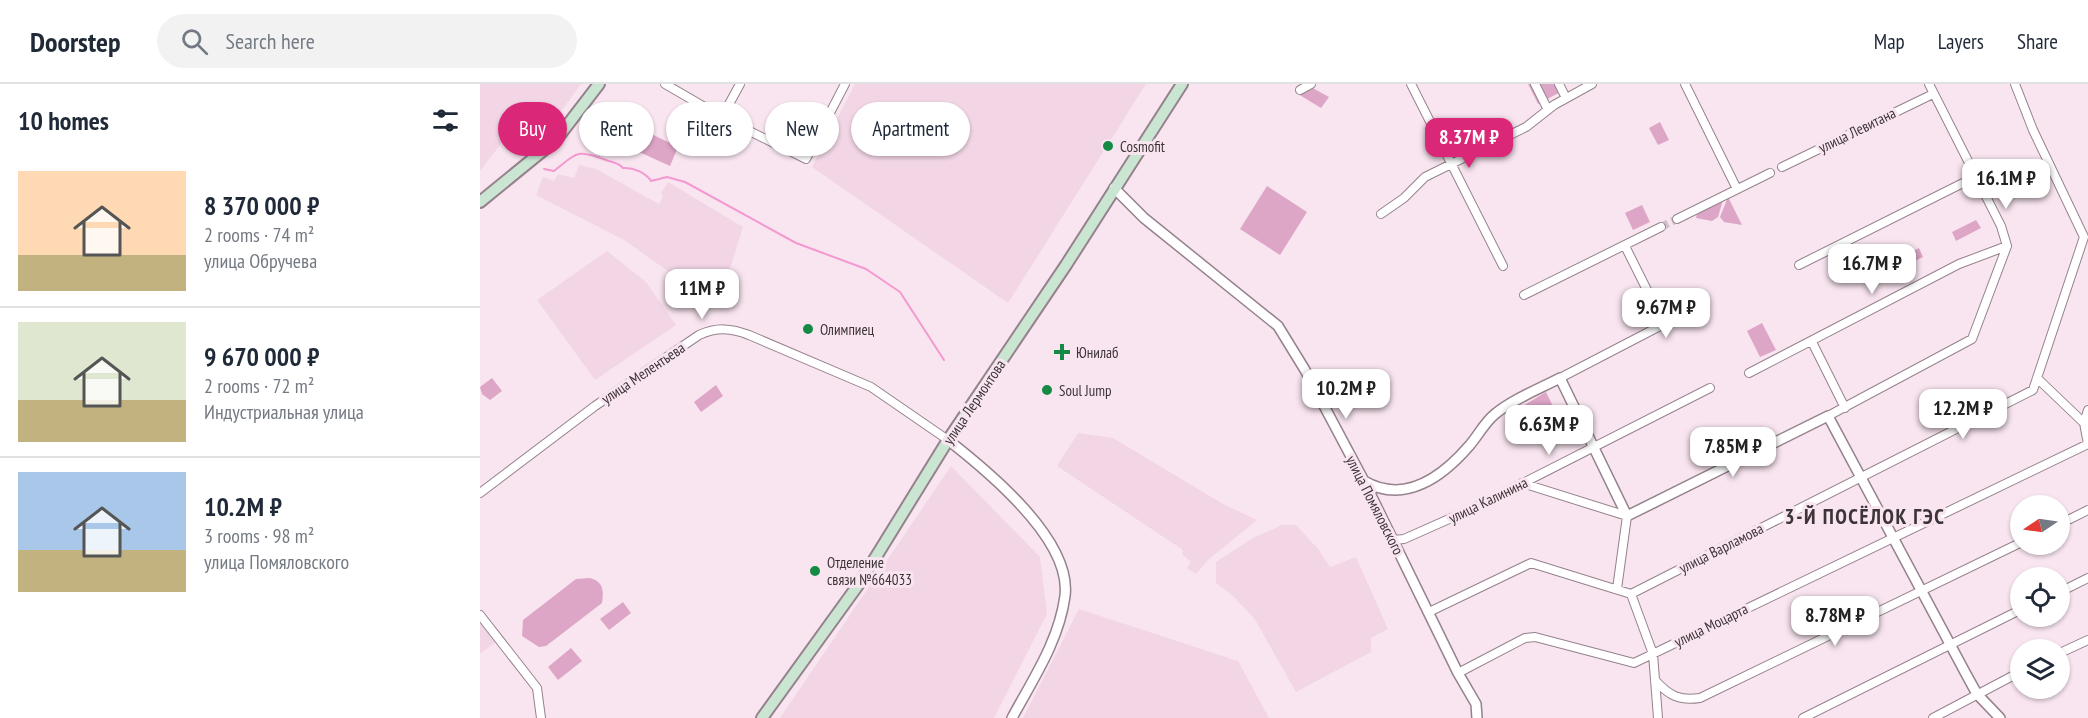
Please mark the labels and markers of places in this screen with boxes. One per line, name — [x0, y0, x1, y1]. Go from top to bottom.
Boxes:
pin: 8.37M ₽ — [1414, 118, 1524, 169]
place label: Cosmofit — [1120, 137, 1165, 156]
marker: Cosmofit — [1101, 139, 1115, 153]
pin: 16.1M ₽ — [1951, 159, 2061, 210]
pin: 16.7M ₽ — [1817, 244, 1927, 295]
pin: 11M ₽ — [660, 269, 744, 320]
pin: 9.67M ₽ — [1611, 288, 1721, 339]
place label: Олимпиец — [820, 320, 875, 339]
marker: Олимпиец — [801, 322, 815, 336]
marker: Юнилаб — [1053, 343, 1071, 361]
place label: Юнилаб — [1076, 343, 1118, 362]
pin: 10.2M ₽ — [1291, 369, 1401, 420]
place label: Soul Jump — [1059, 381, 1112, 400]
marker: Soul Jump — [1040, 383, 1054, 397]
pin: 12.2M ₽ — [1908, 389, 2018, 440]
pin: 6.63M ₽ — [1494, 405, 1604, 456]
pin: 7.85M ₽ — [1678, 427, 1788, 478]
place label: Отделение связи №664033 — [827, 553, 912, 589]
marker: Отделение связи №664033 — [808, 564, 822, 578]
pin: 8.78M ₽ — [1780, 596, 1890, 647]

